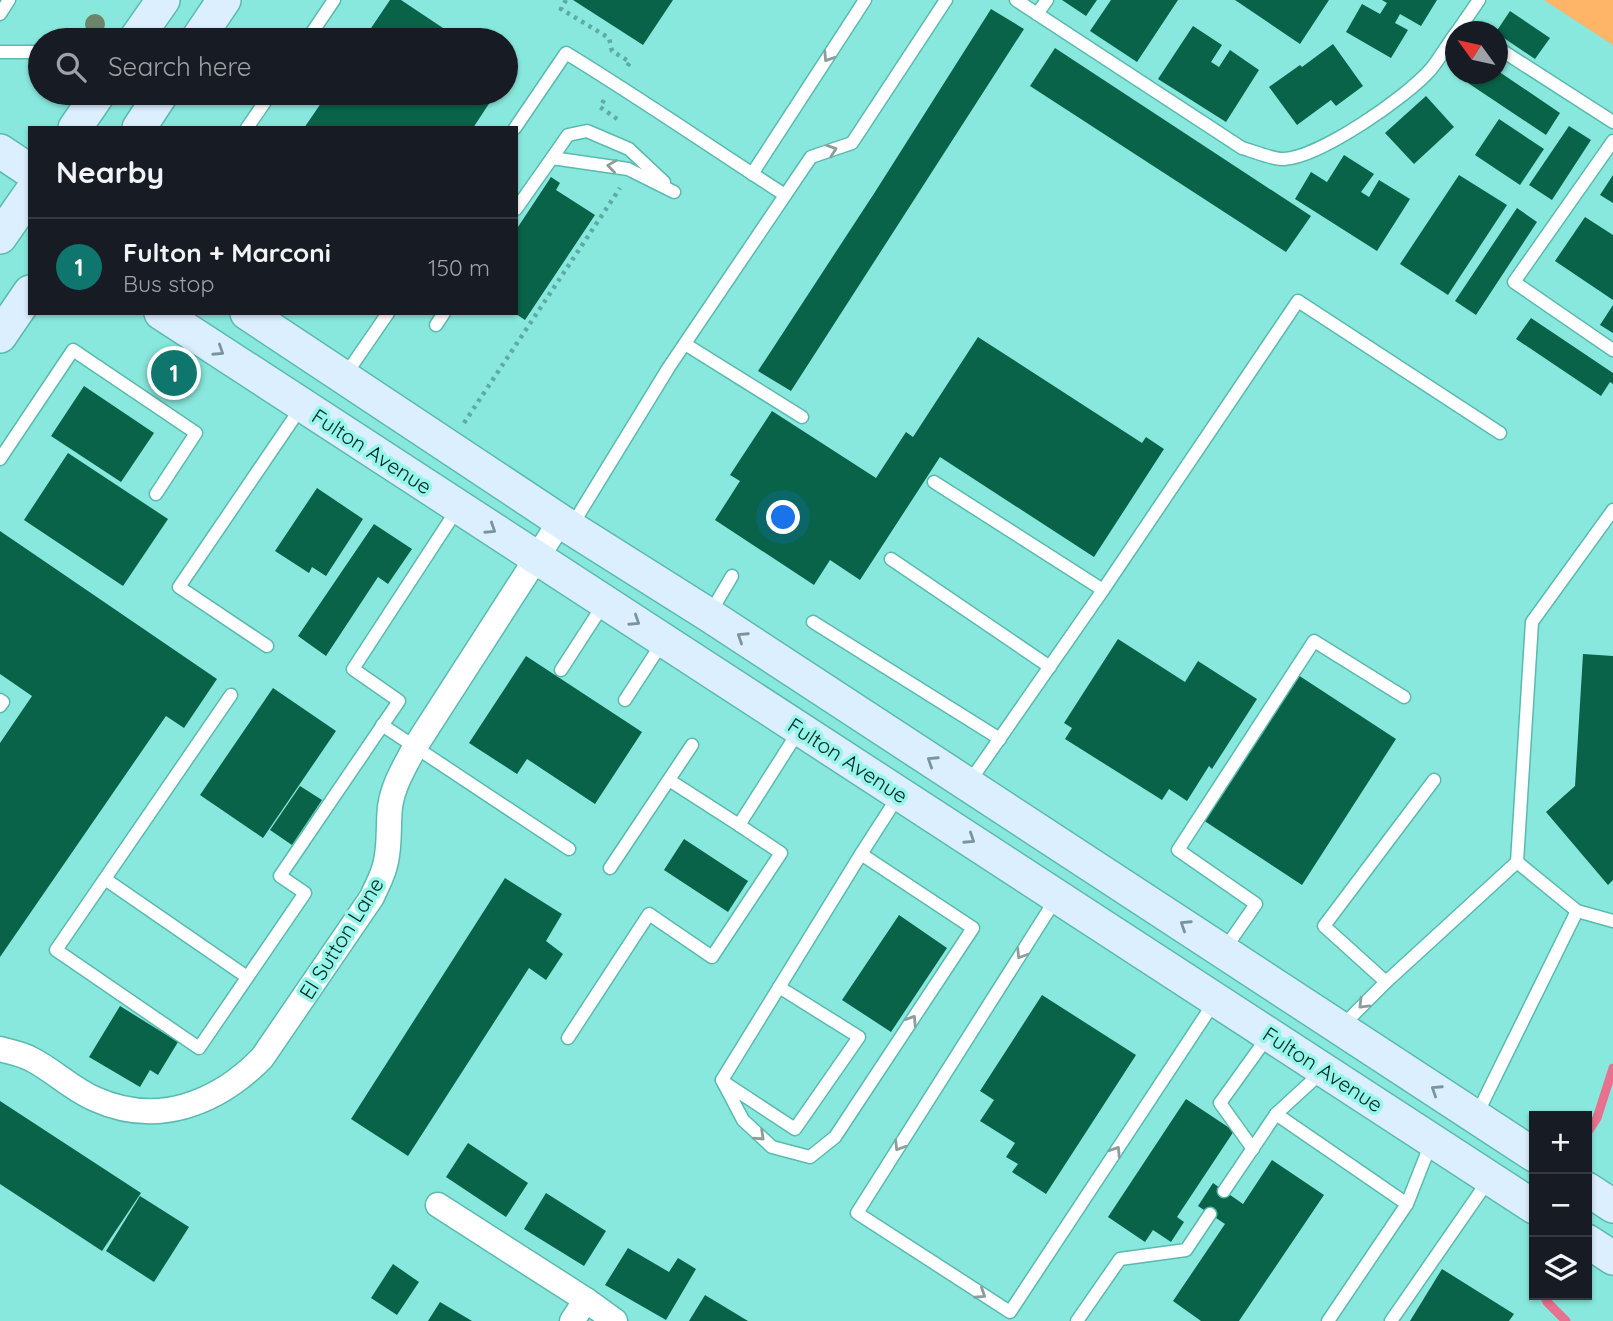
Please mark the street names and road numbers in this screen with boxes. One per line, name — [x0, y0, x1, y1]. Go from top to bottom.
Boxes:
street label: Fulton Avenue — [307, 403, 437, 499]
street label: Fulton Avenue — [783, 712, 913, 808]
street label: El Sutton Lane — [293, 872, 389, 1004]
street label: Fulton Avenue — [1258, 1021, 1388, 1117]

